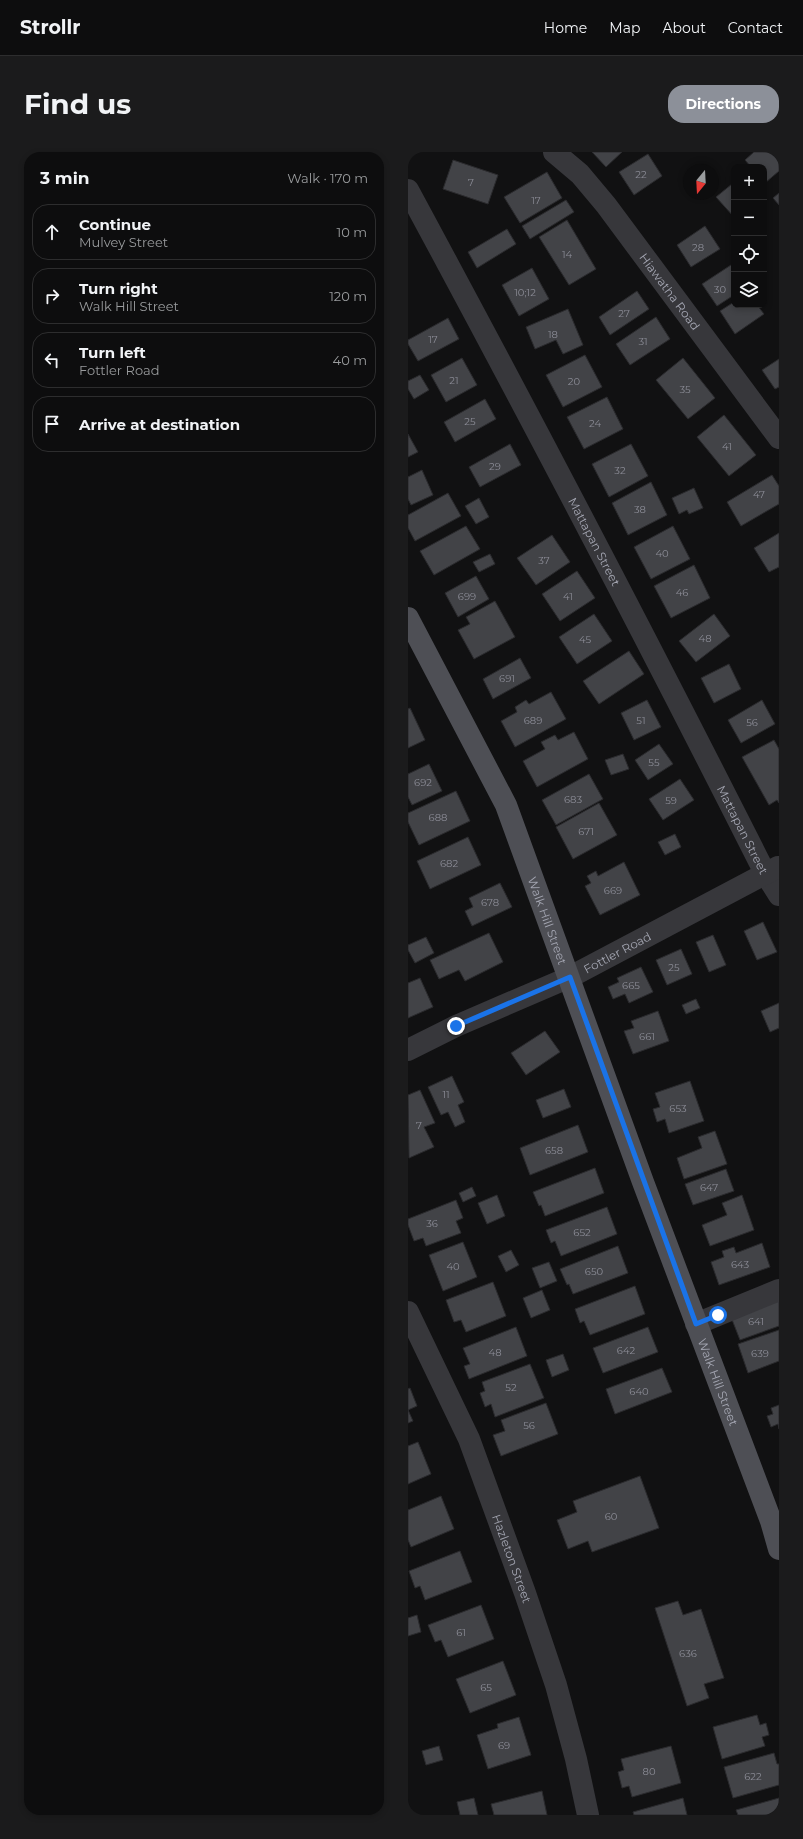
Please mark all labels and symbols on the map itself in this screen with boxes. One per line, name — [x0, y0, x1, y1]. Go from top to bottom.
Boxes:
north arrow — [683, 164, 719, 200]
house number: 22 — [635, 168, 647, 181]
house number: 7 — [468, 176, 474, 189]
house number: 17 — [531, 194, 541, 207]
house number: 28 — [692, 241, 704, 254]
house number: 14 — [562, 248, 572, 261]
street label: Hiawatha Road — [637, 250, 704, 333]
house number: 30 — [714, 283, 727, 296]
house number: 10;12 — [514, 286, 536, 299]
house number: 27 — [618, 307, 630, 320]
house number: 18 — [548, 328, 558, 341]
house number: 17 — [428, 333, 438, 346]
house number: 31 — [638, 335, 648, 348]
house number: 21 — [449, 374, 459, 387]
house number: 20 — [568, 375, 581, 388]
house number: 35 — [679, 383, 691, 396]
house number: 25 — [464, 415, 476, 428]
house number: 24 — [589, 417, 601, 430]
house number: 41 — [722, 440, 732, 453]
house number: 29 — [489, 460, 501, 473]
house number: 32 — [614, 464, 626, 477]
house number: 47 — [753, 488, 765, 501]
street label: Mattapan Street — [565, 495, 624, 588]
house number: 38 — [634, 503, 646, 516]
house number: 40 — [655, 547, 669, 560]
house number: 37 — [538, 554, 550, 567]
house number: 46 — [676, 586, 688, 599]
house number: 699 — [458, 590, 476, 603]
house number: 41 — [563, 590, 573, 603]
house number: 48 — [698, 632, 712, 645]
house number: 45 — [579, 633, 591, 646]
house number: 691 — [499, 672, 515, 685]
house number: 689 — [524, 714, 542, 727]
house number: 51 — [636, 714, 646, 727]
house number: 56 — [746, 716, 758, 729]
house number: 55 — [648, 756, 660, 769]
house number: 692 — [414, 776, 432, 789]
street label: Mattapan Street — [714, 782, 772, 877]
house number: 683 — [564, 793, 582, 806]
house number: 59 — [665, 794, 677, 807]
house number: 688 — [429, 811, 447, 824]
house number: 671 — [578, 825, 594, 838]
house number: 682 — [440, 857, 458, 870]
street label: Walk Hill Street — [525, 875, 571, 967]
house number: 669 — [604, 884, 622, 897]
house number: 678 — [481, 896, 499, 909]
street label: Fottler Road — [581, 928, 653, 976]
house number: 25 — [668, 961, 680, 974]
house number: 665 — [622, 979, 640, 992]
route end — [447, 1017, 465, 1035]
house number: 661 — [639, 1030, 655, 1043]
house number: 11 — [442, 1088, 450, 1101]
house number: 653 — [669, 1102, 687, 1115]
house number: 7 — [416, 1119, 422, 1132]
house number: 658 — [545, 1144, 563, 1157]
house number: 647 — [700, 1181, 718, 1194]
house number: 36 — [426, 1217, 438, 1230]
house number: 652 — [573, 1226, 591, 1239]
house number: 643 — [731, 1258, 749, 1271]
house number: 40 — [446, 1260, 460, 1273]
house number: 650 — [585, 1265, 604, 1278]
route start — [709, 1306, 727, 1324]
house number: 641 — [748, 1315, 764, 1328]
street label: Walk Hill Street — [695, 1336, 742, 1428]
house number: 642 — [617, 1344, 635, 1357]
house number: 48 — [488, 1346, 502, 1359]
house number: 639 — [751, 1347, 769, 1360]
house number: 52 — [505, 1381, 517, 1394]
house number: 640 — [629, 1385, 649, 1398]
house number: 56 — [523, 1419, 535, 1432]
house number: 60 — [605, 1510, 618, 1523]
street label: Hazleton Street — [489, 1512, 535, 1605]
house number: 61 — [456, 1626, 466, 1639]
house number: 636 — [679, 1647, 697, 1660]
house number: 65 — [480, 1681, 492, 1694]
house number: 69 — [498, 1739, 510, 1752]
house number: 80 — [643, 1765, 656, 1778]
house number: 622 — [744, 1770, 762, 1783]

